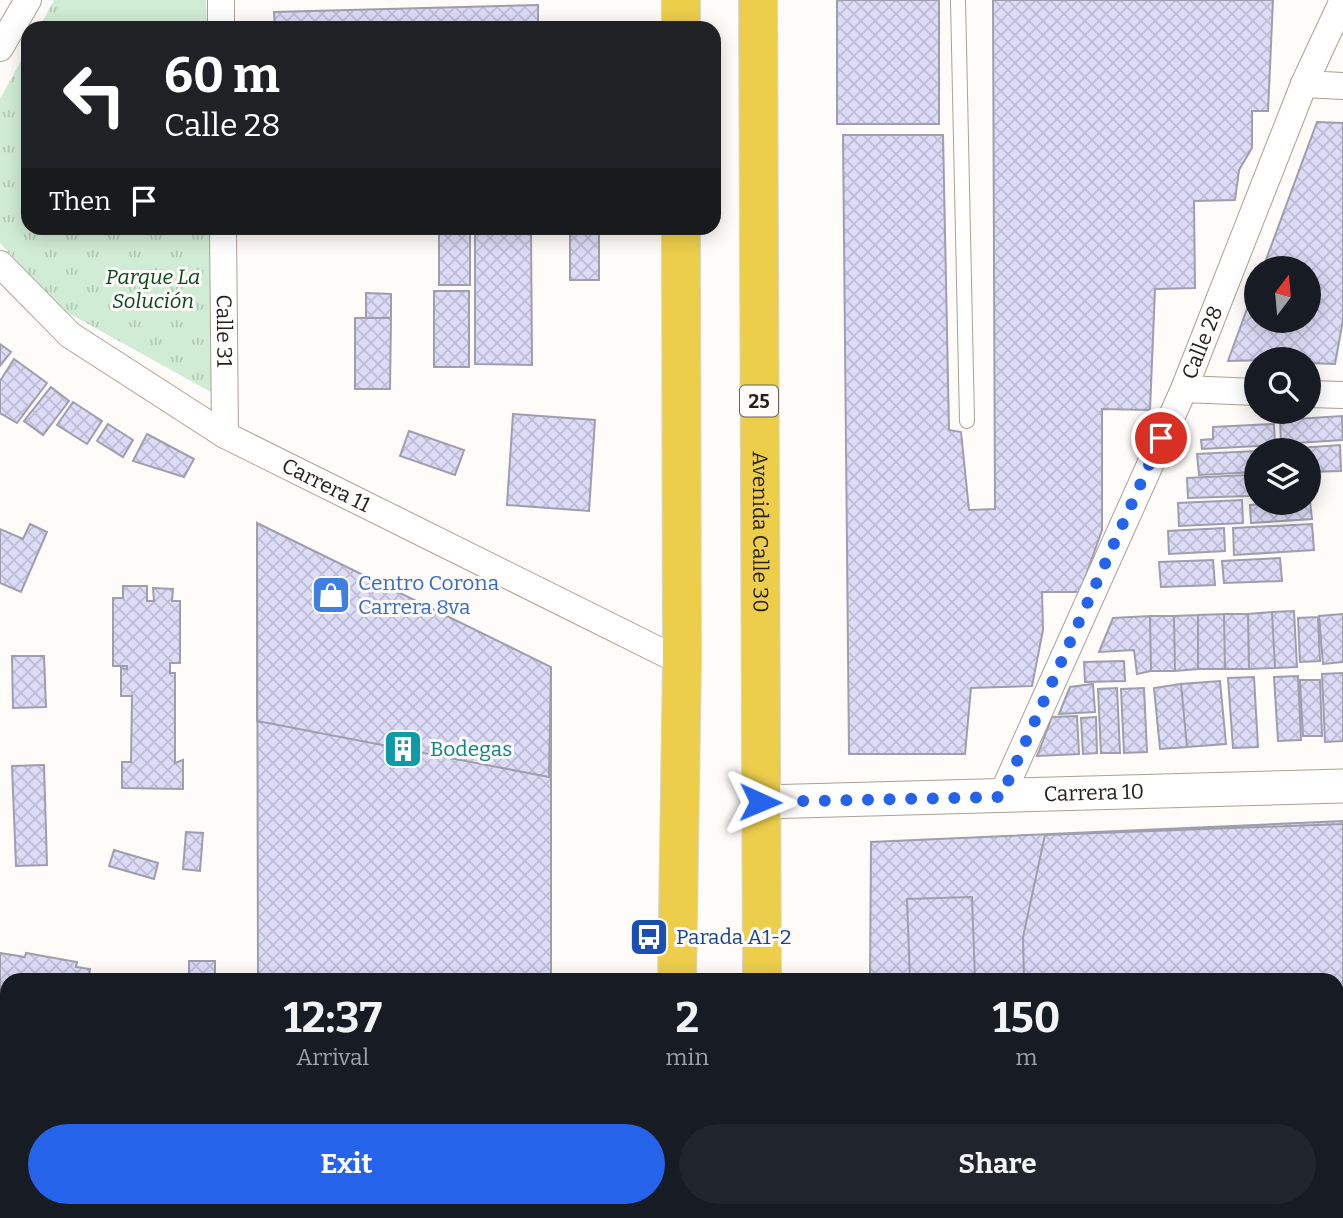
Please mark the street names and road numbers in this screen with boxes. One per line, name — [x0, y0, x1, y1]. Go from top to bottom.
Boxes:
street label: Calle 31 — [211, 294, 237, 368]
street label: Calle 28 — [1176, 302, 1228, 383]
road number: 25 — [740, 386, 778, 416]
street label: Avenida Calle 30 — [747, 451, 774, 613]
street label: Carrera 11 — [278, 452, 375, 518]
street label: Carrera 10 — [1043, 778, 1144, 807]

